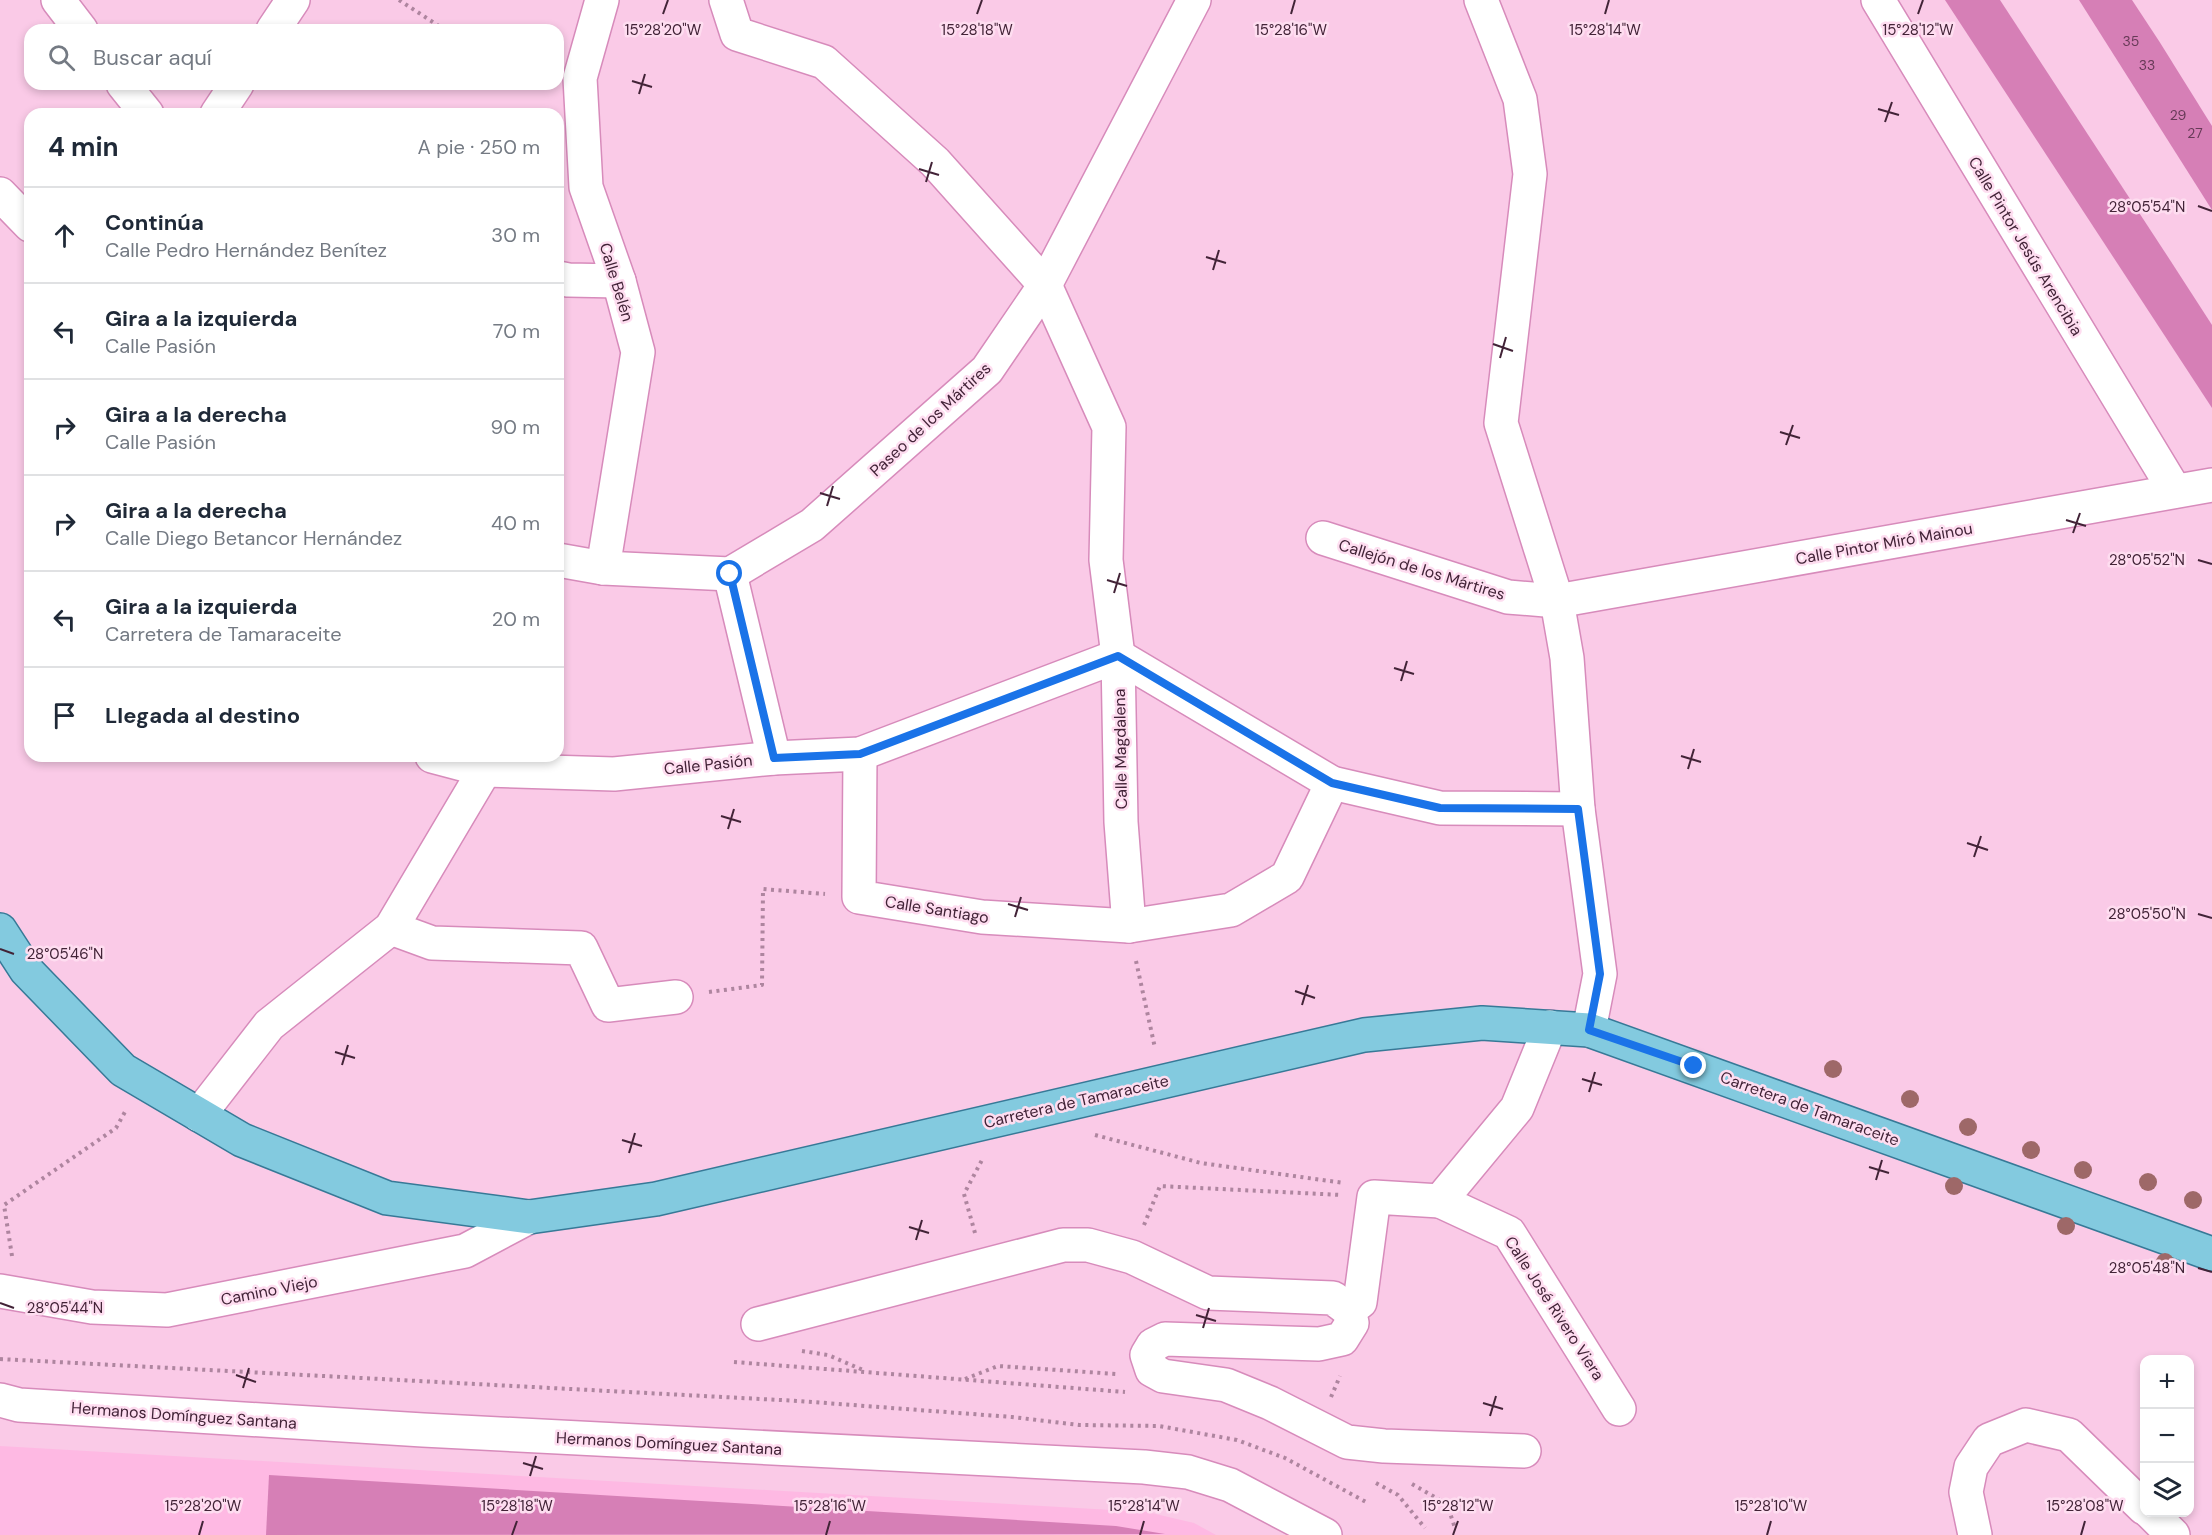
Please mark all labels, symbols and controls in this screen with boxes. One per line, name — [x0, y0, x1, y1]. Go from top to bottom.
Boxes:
text: 15°28'20"W — [625, 20, 702, 40]
text: 15°28'18"W — [941, 20, 1013, 40]
text: 15°28'16"W — [1255, 20, 1327, 40]
text: 15°28'14"W — [1569, 20, 1641, 40]
text: 15°28'12"W — [1882, 20, 1954, 40]
search box — [24, 24, 564, 90]
house number: 35 — [2123, 32, 2139, 50]
icon: search — [45, 41, 78, 74]
text: Buscar aquí — [93, 43, 212, 72]
house number: 33 — [2139, 56, 2155, 74]
house number: 29 — [2170, 106, 2187, 124]
house number: 27 — [2187, 124, 2203, 142]
text: 4 min — [48, 130, 119, 164]
text: A pie · 250 m — [418, 134, 540, 160]
street label: Calle Pintor Jesús Arencibia — [1964, 153, 2087, 340]
text: 28°05'54"N — [2109, 197, 2185, 217]
text: Continúa — [105, 208, 204, 237]
icon: ahead — [48, 219, 81, 252]
text: 30 m — [491, 222, 540, 248]
text: Calle Pedro Hernández Benítez — [105, 237, 387, 263]
street label: Calle Belén — [595, 240, 638, 324]
text: Gira a la izquierda — [105, 304, 297, 333]
icon: left — [48, 315, 81, 348]
text: 70 m — [493, 318, 540, 344]
text: Calle Pasión — [105, 333, 216, 359]
street label: Paseo de los Mártires — [865, 358, 995, 481]
text: Gira a la derecha — [105, 400, 287, 429]
icon: right — [48, 411, 81, 444]
text: 90 m — [491, 414, 540, 440]
text: Calle Pasión — [105, 429, 216, 455]
text: Gira a la derecha — [105, 496, 287, 525]
icon: right — [48, 507, 81, 540]
text: 40 m — [491, 510, 540, 536]
street label: Calle Pintor Miró Mainou — [1794, 518, 1974, 569]
text: Calle Diego Betancor Hernández — [105, 525, 402, 551]
street label: Callejón de los Mártires — [1336, 534, 1508, 605]
text: 28°05'52"N — [2109, 550, 2185, 570]
route start — [716, 560, 742, 586]
text: Gira a la izquierda — [105, 592, 297, 621]
icon: left — [48, 603, 81, 636]
text: 20 m — [492, 606, 540, 632]
text: Carretera de Tamaraceite — [105, 621, 342, 647]
street label: Calle Magdalena — [1109, 688, 1132, 810]
icon: arrive — [48, 699, 81, 732]
text: Llegada al destino — [105, 701, 300, 730]
street label: Calle Pasión — [663, 749, 753, 780]
street label: Calle Santiago — [884, 891, 990, 928]
text: 28°05'50"N — [2108, 904, 2186, 924]
text: 28°05'46"N — [27, 944, 103, 964]
route end — [1680, 1052, 1706, 1078]
street label: Carretera de Tamaraceite — [1717, 1066, 1902, 1151]
street label: Carretera de Tamaraceite — [982, 1070, 1171, 1133]
street label: Calle José Rivero Viera — [1500, 1232, 1609, 1384]
text: 28°05'48"N — [2109, 1258, 2185, 1278]
street label: Camino Viejo — [219, 1271, 319, 1310]
text: 28°05'44"N — [27, 1298, 103, 1318]
map controls — [2140, 1355, 2194, 1517]
button: + — [2140, 1355, 2194, 1409]
street label: Hermanos Domínguez Santana — [70, 1397, 297, 1434]
button: − — [2140, 1409, 2194, 1463]
street label: Hermanos Domínguez Santana — [556, 1427, 782, 1460]
button: layers — [2140, 1463, 2194, 1517]
text: 15°28'20"W — [165, 1496, 242, 1516]
text: 15°28'18"W — [481, 1496, 553, 1516]
text: 15°28'16"W — [794, 1496, 866, 1516]
text: 15°28'14"W — [1108, 1496, 1180, 1516]
text: 15°28'12"W — [1422, 1496, 1494, 1516]
text: 15°28'10"W — [1735, 1496, 1808, 1516]
text: 15°28'08"W — [2046, 1496, 2124, 1516]

